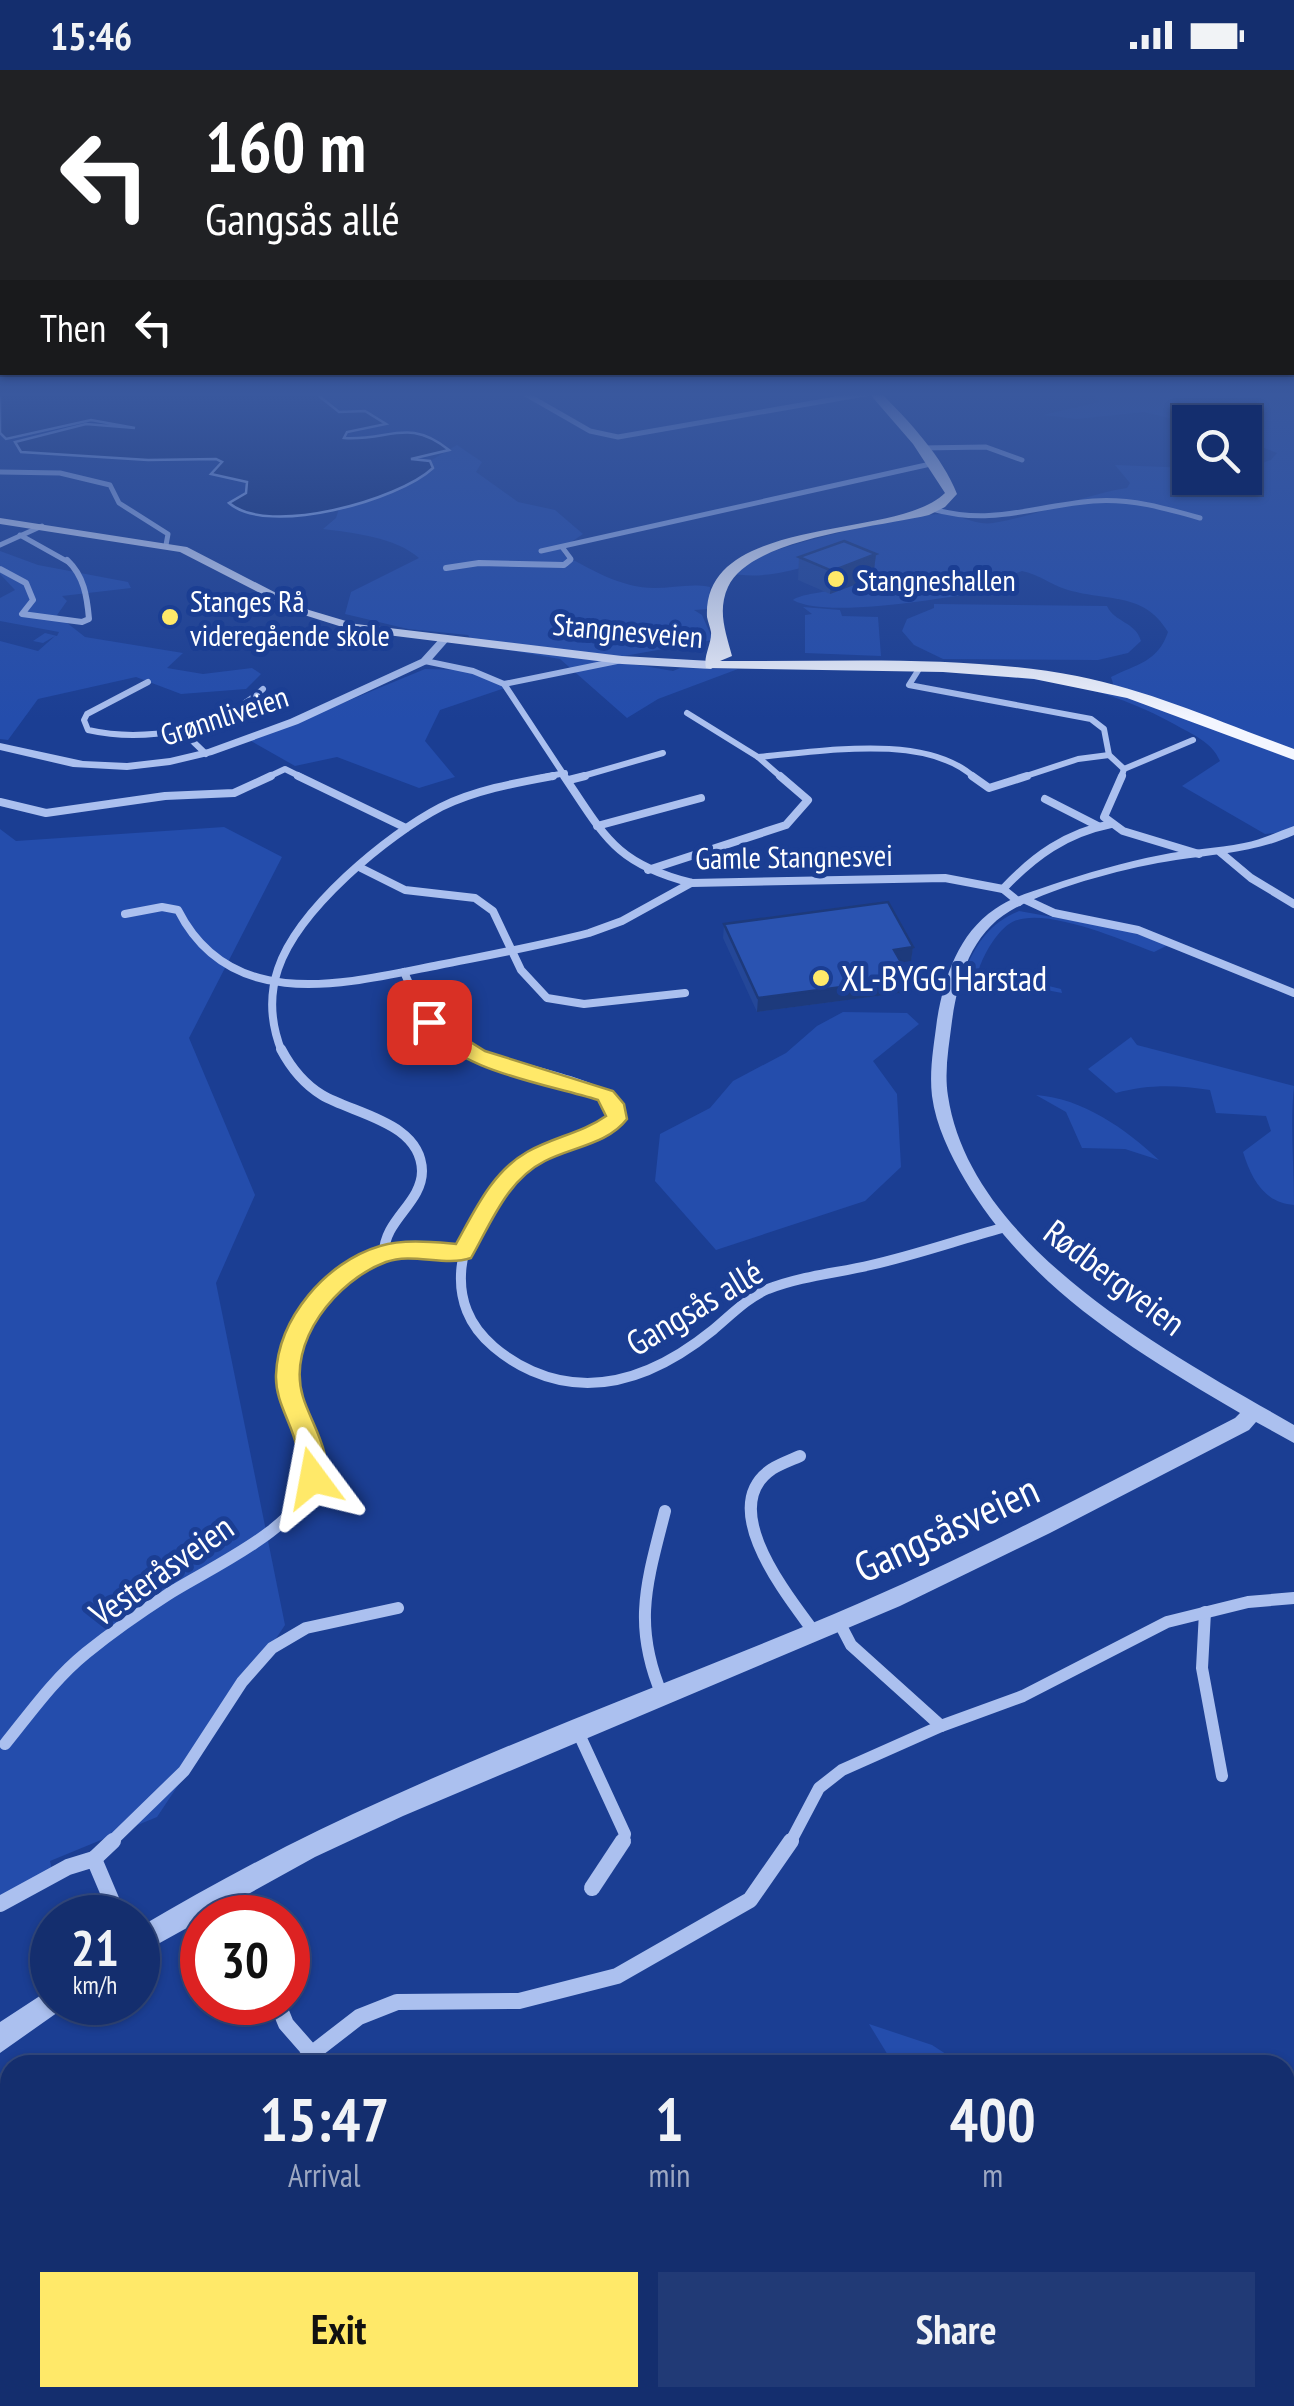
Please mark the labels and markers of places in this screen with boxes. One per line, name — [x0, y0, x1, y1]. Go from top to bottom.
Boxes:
place label: Stangneshallen — [856, 560, 1016, 599]
marker: Stangneshallen — [825, 568, 847, 590]
place label: Stanges Rå videregående skole — [190, 581, 390, 654]
marker: Stanges Rå videregående skole — [159, 606, 181, 628]
place label: XL-BYGG Harstad — [841, 955, 1047, 1001]
marker: XL-BYGG Harstad — [810, 967, 832, 989]
pin — [387, 980, 472, 1065]

